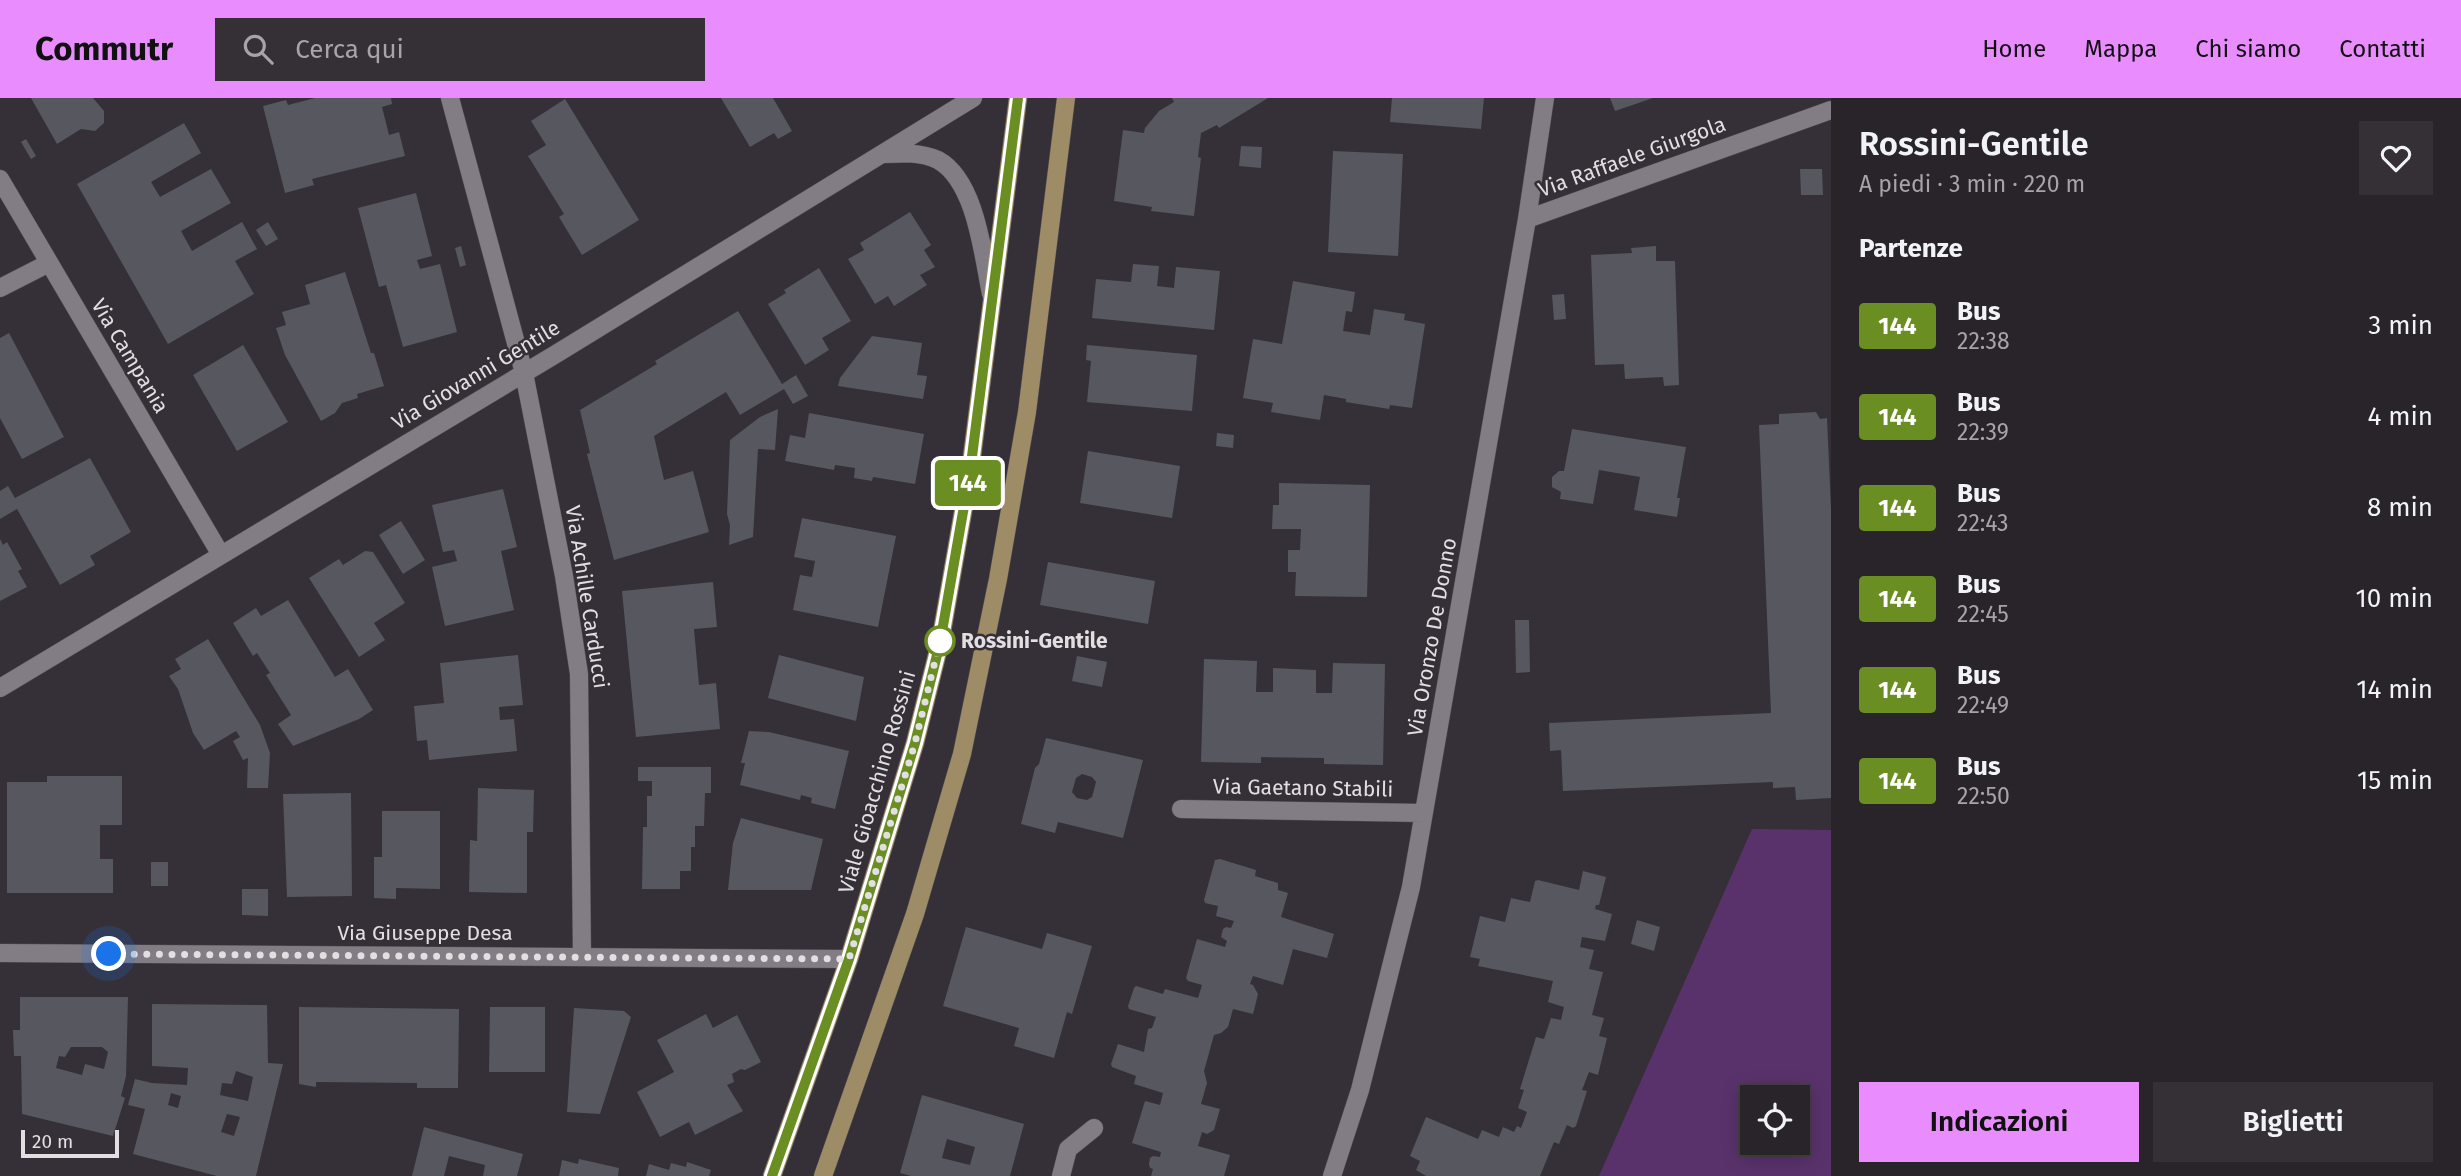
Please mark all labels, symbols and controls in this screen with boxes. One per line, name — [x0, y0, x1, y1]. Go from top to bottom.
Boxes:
search box — [215, 18, 705, 81]
text: Commutr — [35, 29, 173, 69]
icon: search — [239, 30, 277, 68]
text: Cerca qui — [295, 34, 404, 65]
text: Home — [1982, 35, 2046, 63]
text: Mappa — [2084, 35, 2157, 63]
text: Chi siamo — [2195, 35, 2301, 63]
text: Contatti — [2339, 35, 2426, 63]
street label: Via Raffaele Giurgola — [1535, 111, 1729, 203]
button: heart — [2359, 121, 2433, 195]
text: Rossini-Gentile — [1859, 124, 2089, 164]
text: A piedi · 3 min · 220 m — [1859, 170, 2085, 198]
text: Partenze — [1859, 233, 1963, 264]
street label: Via Campania — [86, 294, 174, 418]
text: Bus — [1957, 296, 2000, 327]
text: 3 min — [2368, 310, 2433, 341]
text: 144 — [1878, 312, 1917, 340]
street label: Via Giovanni Gentile — [387, 315, 565, 435]
text: 22:38 — [1957, 327, 2010, 355]
text: Bus — [1957, 387, 2000, 418]
text: 4 min — [2367, 401, 2433, 432]
text: 144 — [1878, 403, 1917, 431]
text: 22:39 — [1957, 418, 2009, 446]
line badge: 144 — [928, 460, 1008, 506]
text: 144 — [949, 469, 987, 497]
text: Bus — [1957, 478, 2000, 509]
text: 8 min — [2367, 492, 2433, 523]
text: 144 — [1878, 494, 1917, 522]
street label: Via Achille Carducci — [560, 504, 614, 690]
text: 22:43 — [1957, 509, 2009, 537]
street label: Via Oronzo De Donno — [1402, 536, 1462, 738]
text: Bus — [1957, 569, 2000, 600]
text: 10 min — [2355, 583, 2433, 614]
text: 144 — [1878, 585, 1917, 613]
text: 22:45 — [1957, 600, 2009, 628]
marker: Rossini-Gentile — [925, 626, 955, 656]
place label: Rossini-Gentile — [961, 628, 1108, 654]
text: Bus — [1957, 660, 2000, 691]
street label: Viale Gioacchino Rossini — [833, 668, 921, 896]
text: 14 min — [2356, 674, 2433, 705]
text: 144 — [1878, 676, 1917, 704]
text: 22:49 — [1957, 691, 2009, 719]
text: Bus — [1957, 751, 2000, 782]
text: 15 min — [2357, 765, 2433, 796]
text: 144 — [1878, 767, 1917, 795]
street label: Via Gaetano Stabili — [1213, 773, 1393, 803]
text: 22:50 — [1957, 782, 2010, 810]
street label: Via Giuseppe Desa — [337, 920, 513, 946]
your location — [91, 936, 126, 971]
button: Indicazioni — [1859, 1082, 2139, 1162]
button: Biglietti — [2153, 1082, 2433, 1162]
map controls — [1740, 1085, 1810, 1155]
button: locate — [1740, 1085, 1810, 1155]
scale bar — [21, 1127, 119, 1159]
text: 20 m — [32, 1130, 73, 1153]

